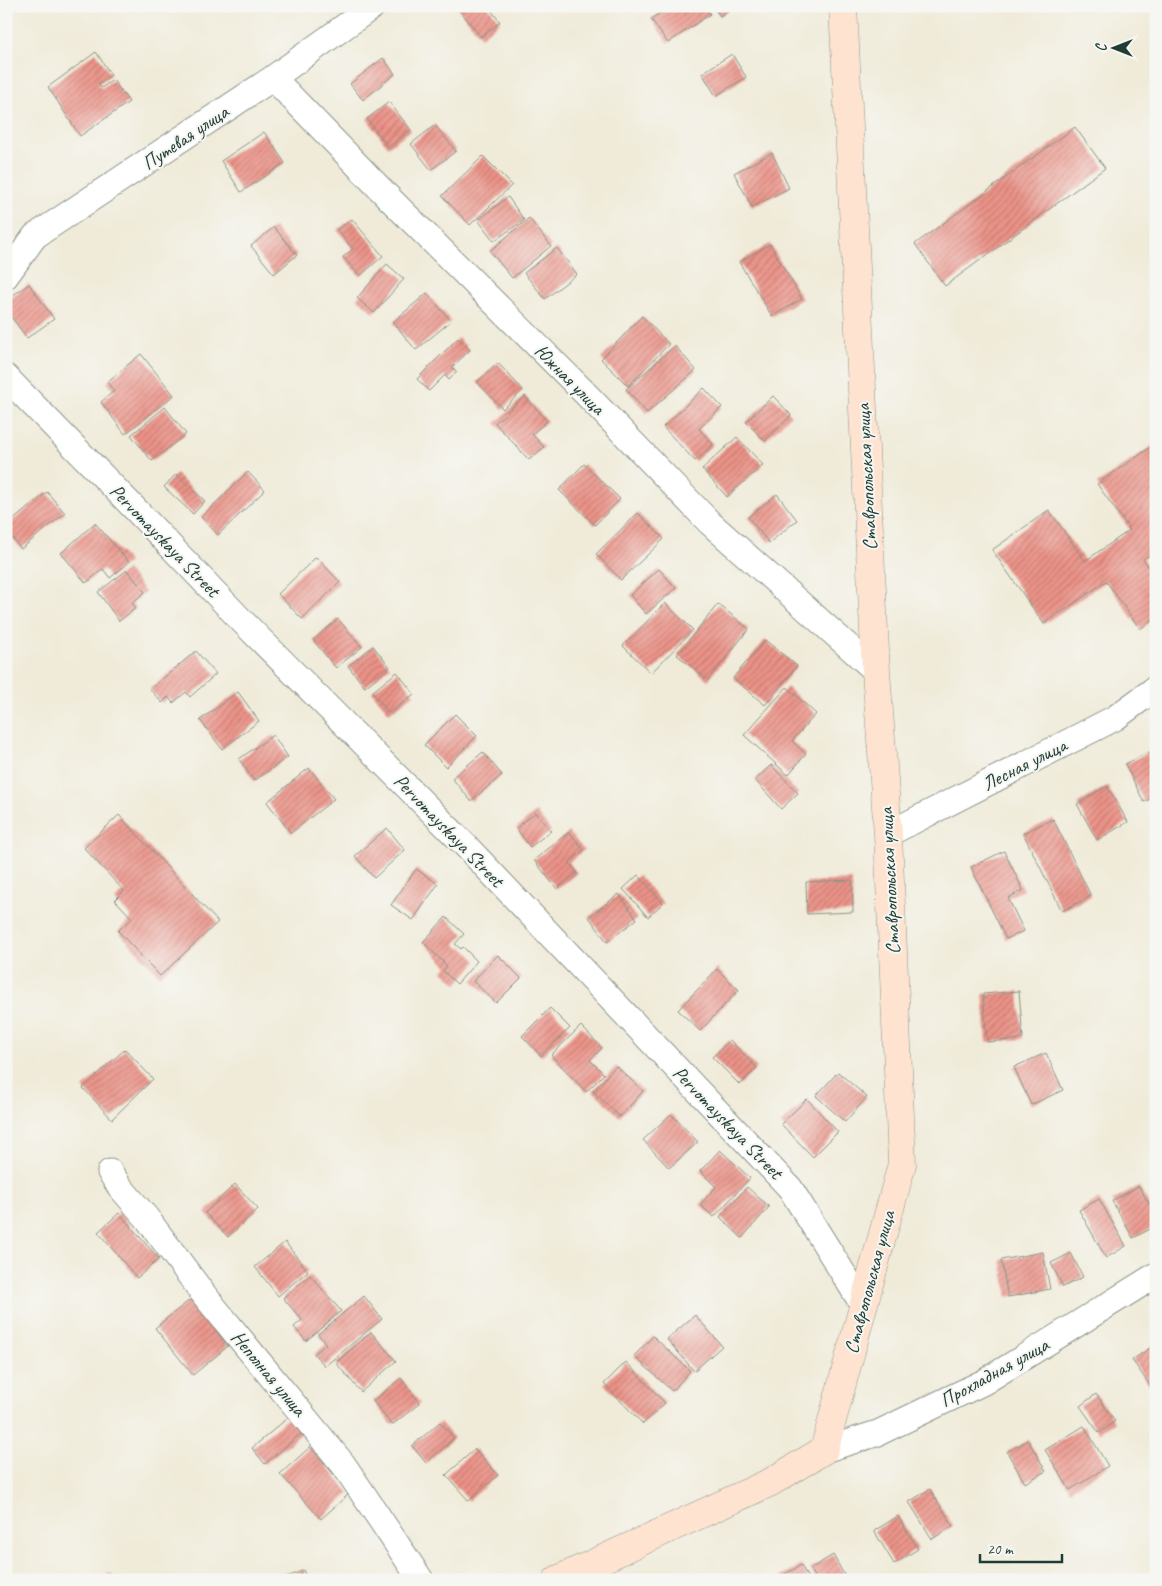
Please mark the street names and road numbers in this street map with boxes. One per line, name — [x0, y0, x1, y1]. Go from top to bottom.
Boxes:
street label: Путевая улица — [137, 99, 234, 175]
street label: Южная улица — [529, 339, 612, 421]
street label: Ставропольская улица — [850, 401, 883, 551]
street label: Pervomayskaya Street — [104, 479, 227, 604]
street label: Лесная улица — [978, 732, 1072, 796]
street label: Pervomayskaya Street — [388, 769, 511, 894]
street label: Ставропольская улица — [873, 805, 906, 955]
street label: Pervomayskaya Street — [667, 1061, 790, 1186]
street label: Ставропольская улица — [838, 1206, 901, 1356]
street label: Неполная улица — [226, 1325, 312, 1422]
street label: Прохладная улица — [935, 1332, 1054, 1413]

